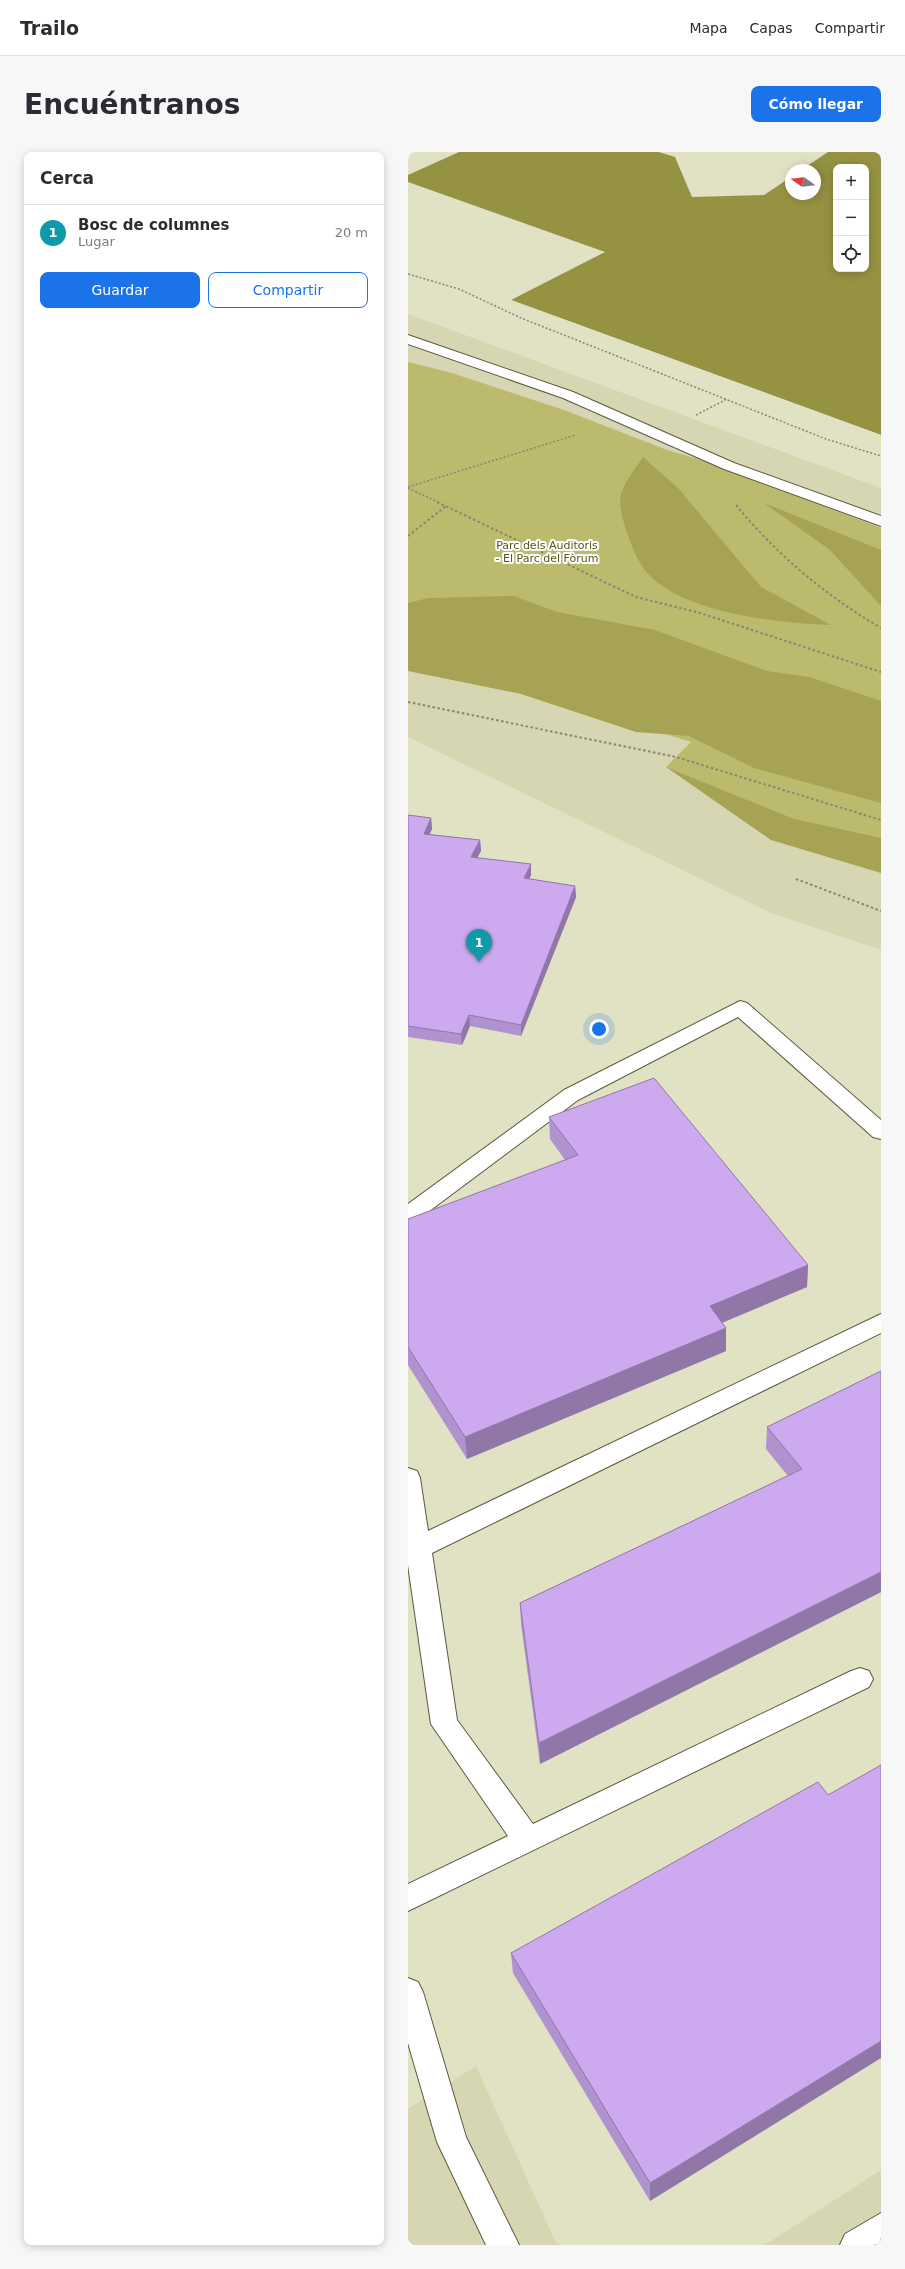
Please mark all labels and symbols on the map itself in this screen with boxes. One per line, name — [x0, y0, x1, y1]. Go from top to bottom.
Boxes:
north arrow — [785, 164, 821, 200]
park label: Parc dels Auditoris - El Parc del Fòrum — [496, 539, 598, 565]
pin: 1 — [466, 929, 492, 962]
your location — [589, 1019, 609, 1039]

